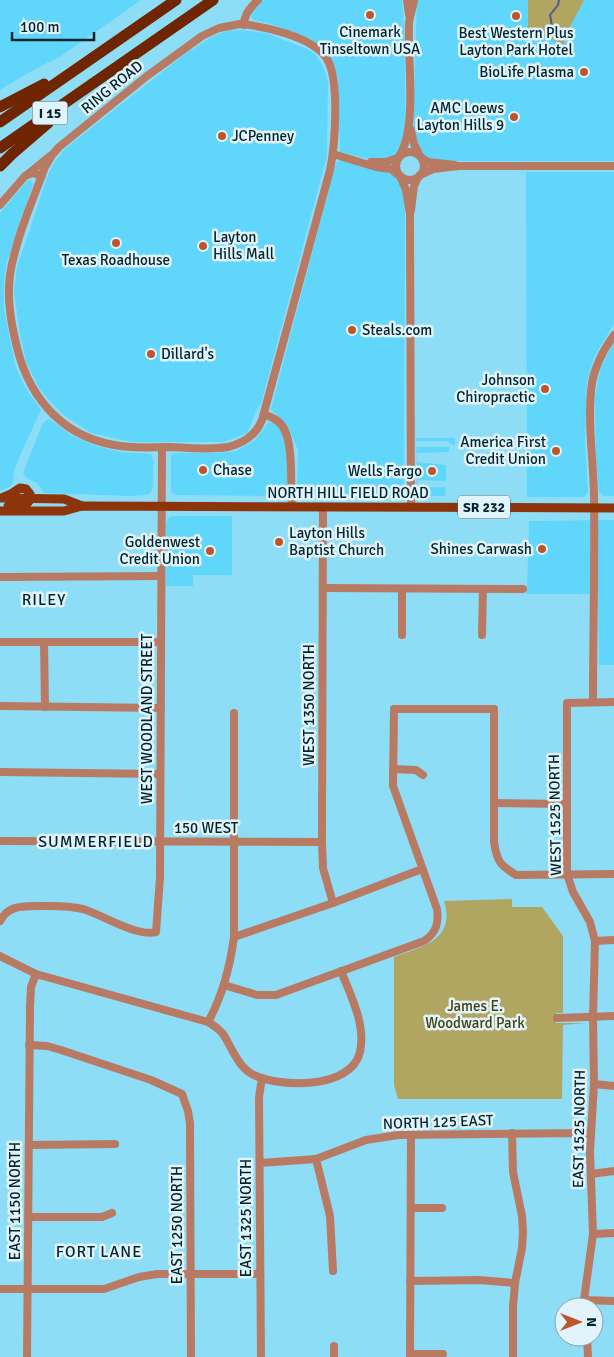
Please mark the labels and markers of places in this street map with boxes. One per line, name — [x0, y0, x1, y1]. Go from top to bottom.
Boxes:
marker: Cinemark Tinseltown USA — [364, 9, 376, 21]
marker: Best Western Plus Layton Park Hotel — [510, 10, 522, 22]
place label: Cinemark Tinseltown USA — [320, 23, 420, 58]
place label: Best Western Plus Layton Park Hotel — [458, 24, 574, 59]
place label: BioLife Plasma — [479, 63, 574, 81]
marker: BioLife Plasma — [578, 66, 590, 78]
place label: AMC Loews Layton Hills 9 — [417, 99, 504, 134]
marker: AMC Loews Layton Hills 9 — [508, 111, 520, 123]
place label: JCPenney — [232, 127, 294, 145]
marker: JCPenney — [216, 130, 228, 142]
place label: Layton Hills Mall — [213, 228, 274, 263]
marker: Texas Roadhouse — [110, 237, 122, 249]
marker: Layton Hills Mall — [197, 240, 209, 252]
place label: Texas Roadhouse — [62, 251, 170, 269]
place label: Steals.com — [362, 321, 432, 339]
marker: Steals.com — [346, 324, 358, 336]
place label: Dillard's — [161, 345, 214, 363]
marker: Dillard's — [145, 348, 157, 360]
place label: Johnson Chiropractic — [456, 371, 535, 406]
marker: Johnson Chiropractic — [539, 383, 551, 395]
place label: America First Credit Union — [460, 433, 546, 468]
marker: America First Credit Union — [550, 445, 562, 457]
place label: Chase — [213, 461, 252, 479]
place label: Wells Fargo — [348, 462, 422, 480]
marker: Chase — [197, 464, 209, 476]
marker: Wells Fargo — [426, 465, 438, 477]
place label: Layton Hills Baptist Church — [289, 524, 384, 559]
place label: Goldenwest Credit Union — [119, 533, 200, 568]
marker: Layton Hills Baptist Church — [273, 536, 285, 548]
place label: Shines Carwash — [430, 540, 532, 558]
marker: Shines Carwash — [536, 543, 548, 555]
marker: Goldenwest Credit Union — [204, 545, 216, 557]

